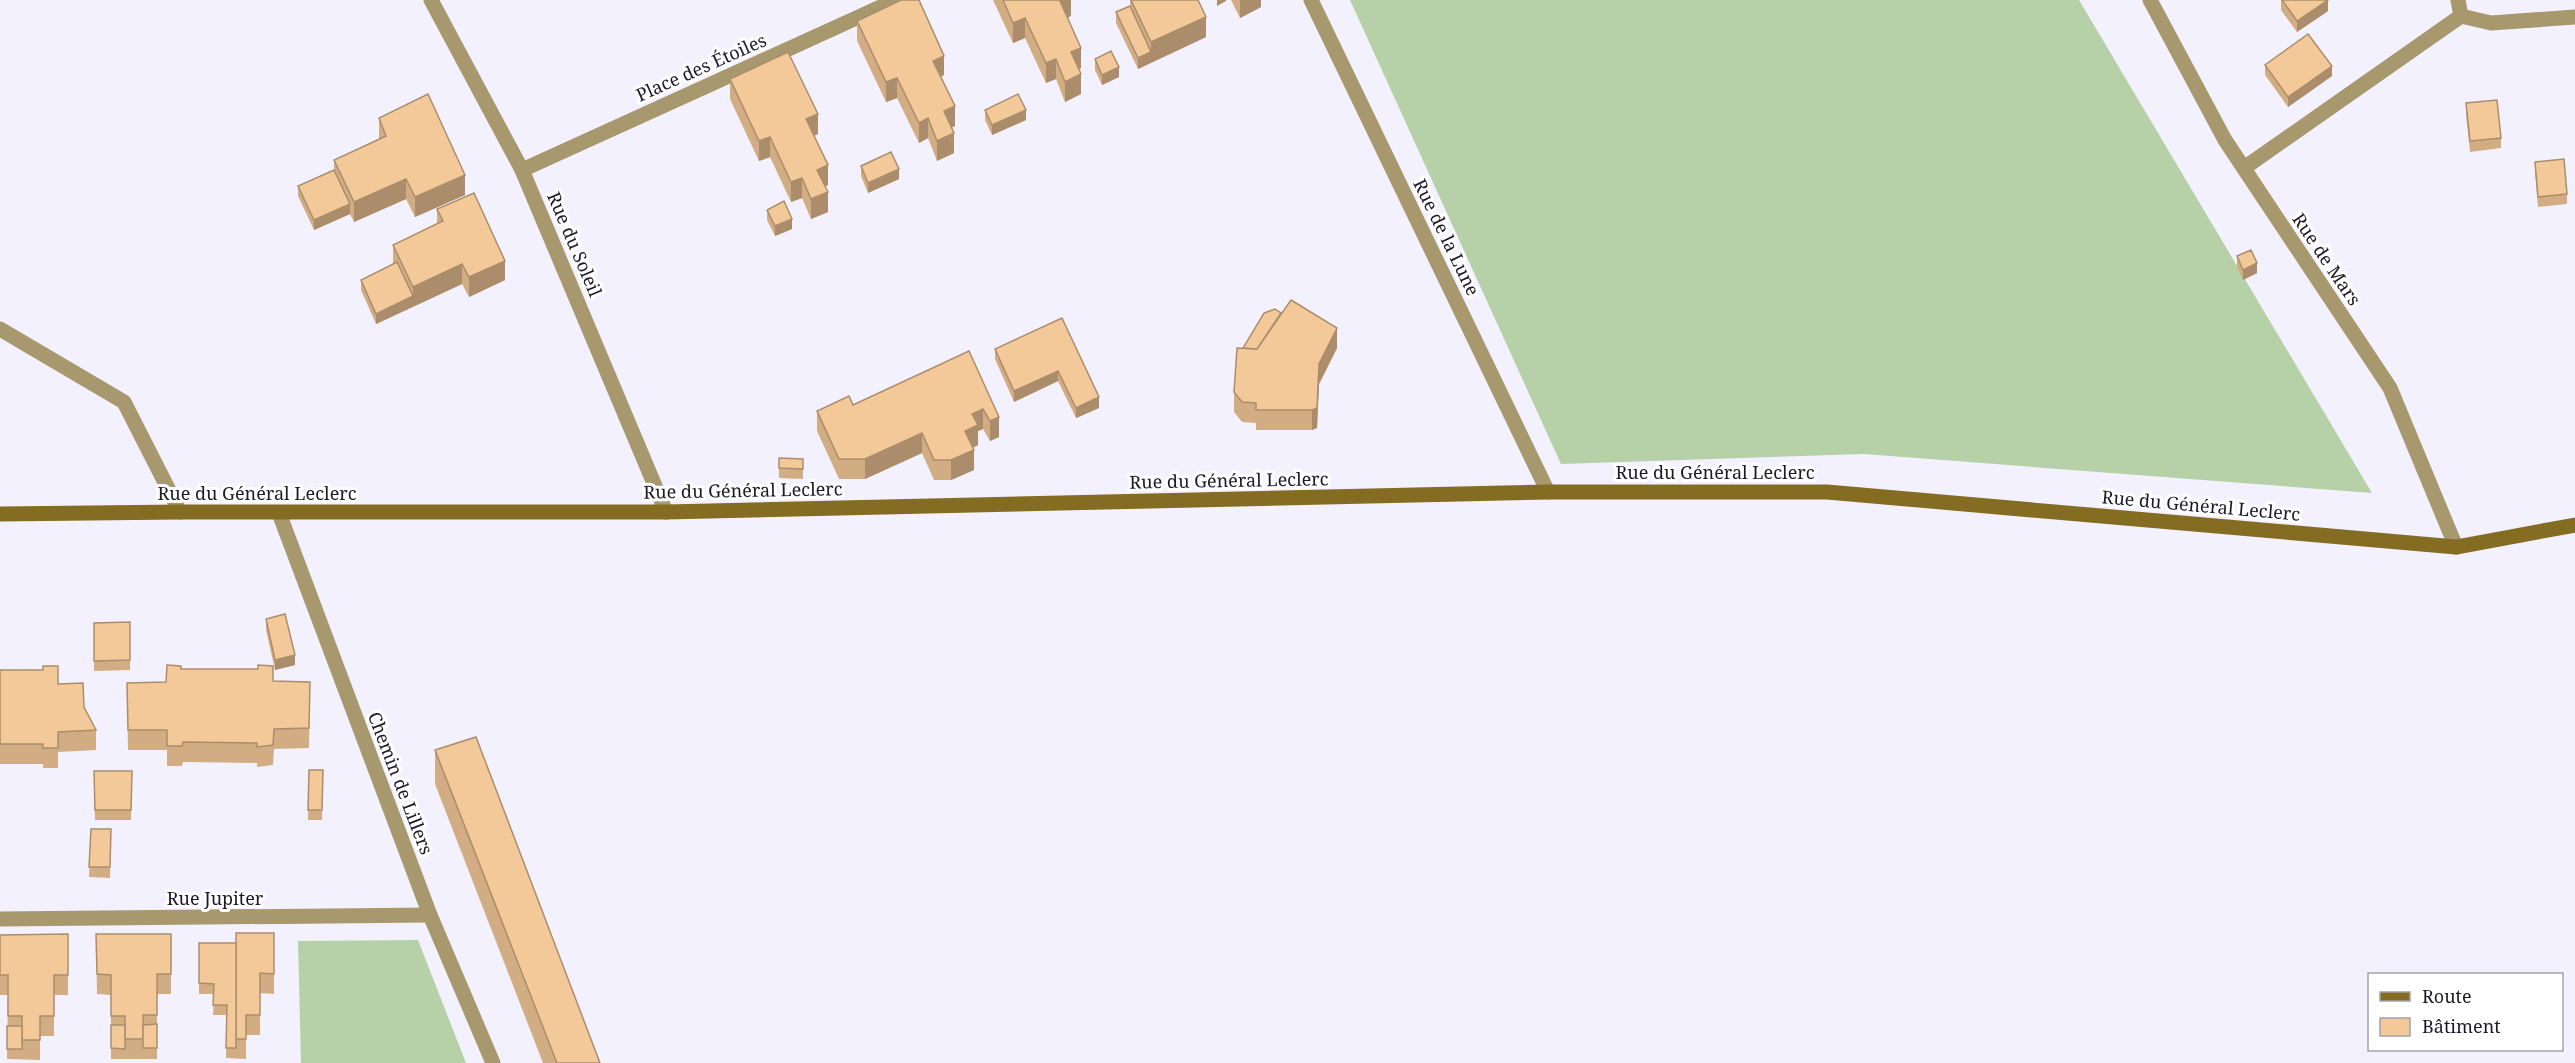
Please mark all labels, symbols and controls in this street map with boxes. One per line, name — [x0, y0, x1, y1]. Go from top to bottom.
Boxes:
street label: Place des Étoiles — [632, 28, 770, 106]
street label: Rue de la Lune — [1408, 175, 1486, 299]
street label: Rue du Soleil — [542, 188, 608, 300]
street label: Rue de Mars — [2287, 208, 2367, 310]
street label: Rue du Général Leclerc — [1615, 460, 1815, 484]
street label: Rue du Général Leclerc — [1129, 466, 1329, 494]
street label: Rue du Général Leclerc — [643, 476, 843, 504]
street label: Rue du Général Leclerc — [157, 481, 357, 505]
street label: Rue du Général Leclerc — [2101, 484, 2301, 526]
street label: Chemin de Lillers — [363, 708, 439, 858]
street label: Rue Jupiter — [167, 886, 264, 910]
legend — [2368, 973, 2563, 1051]
text: Route — [2422, 984, 2472, 1008]
text: Bâtiment — [2422, 1014, 2501, 1038]

